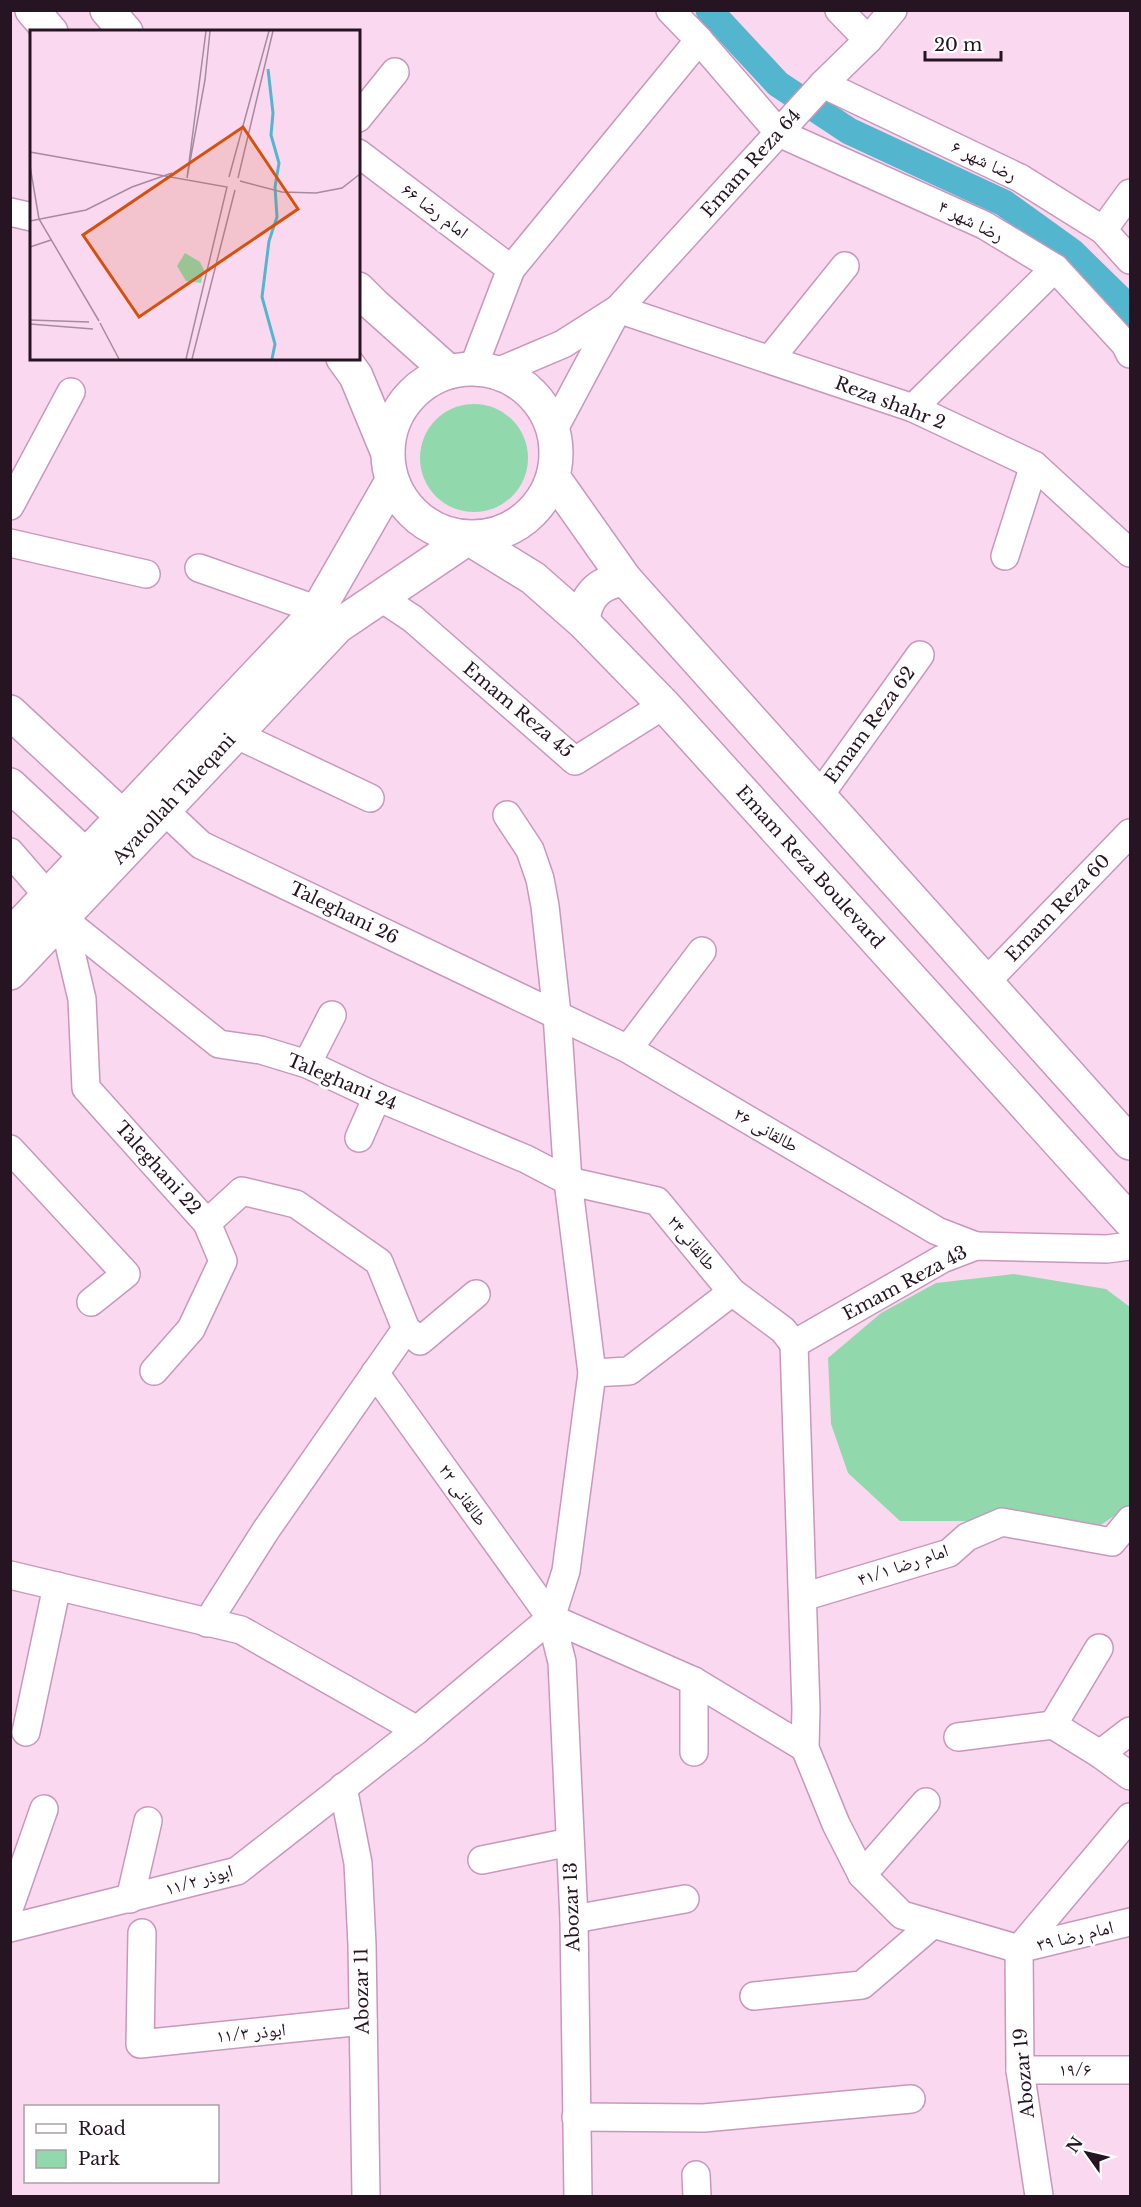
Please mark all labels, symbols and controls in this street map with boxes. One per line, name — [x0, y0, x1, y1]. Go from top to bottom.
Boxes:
scale bar — [925, 24, 1002, 62]
inset map — [30, 30, 360, 360]
text: 20 m — [934, 34, 982, 56]
street label: Emam Reza 64 — [697, 104, 805, 222]
street label: رضا شهر ۶ — [948, 136, 1020, 186]
street label: امام رضا ۶۶ — [397, 179, 473, 244]
street label: رضا شهر ۴ — [935, 195, 1007, 247]
street label: Reza shahr 2 — [832, 372, 948, 434]
street label: Emam Reza 45 — [458, 658, 578, 762]
street label: Emam Reza 62 — [820, 662, 920, 788]
street label: Ayatollah Taleqani — [107, 729, 240, 870]
street label: Emam Reza Boulevard — [731, 781, 889, 953]
street label: Emam Reza 60 — [1001, 850, 1115, 966]
street label: Taleghani 26 — [286, 877, 402, 949]
street label: Taleghani 24 — [284, 1049, 400, 1115]
street label: طالقانی ۲۶ — [730, 1103, 802, 1157]
street label: Taleghani 22 — [110, 1117, 206, 1219]
street label: طالقانی۲۴ — [663, 1211, 721, 1275]
street label: Emam Reza 43 — [839, 1241, 971, 1325]
street label: طالقانی ۲۲ — [434, 1460, 492, 1530]
street label: امام رضا ۴۱/۱ — [855, 1539, 952, 1592]
street label: ابوذر ۱۱/۲ — [162, 1860, 236, 1900]
street label: Abozar 13 — [559, 1862, 585, 1953]
street label: امام رضا ۳۹ — [1034, 1916, 1116, 1957]
street label: Abozar 11 — [350, 1947, 374, 2036]
street label: ابوذر ۱۱/۳ — [215, 2018, 287, 2048]
street label: Abozar 19 — [1009, 2027, 1039, 2120]
street label: ۱۹/۶ — [1059, 2059, 1091, 2081]
legend — [24, 2105, 219, 2183]
text: Road — [78, 2118, 126, 2140]
north arrow — [1057, 2123, 1117, 2183]
text: N — [1062, 2133, 1087, 2156]
text: Park — [78, 2148, 120, 2170]

